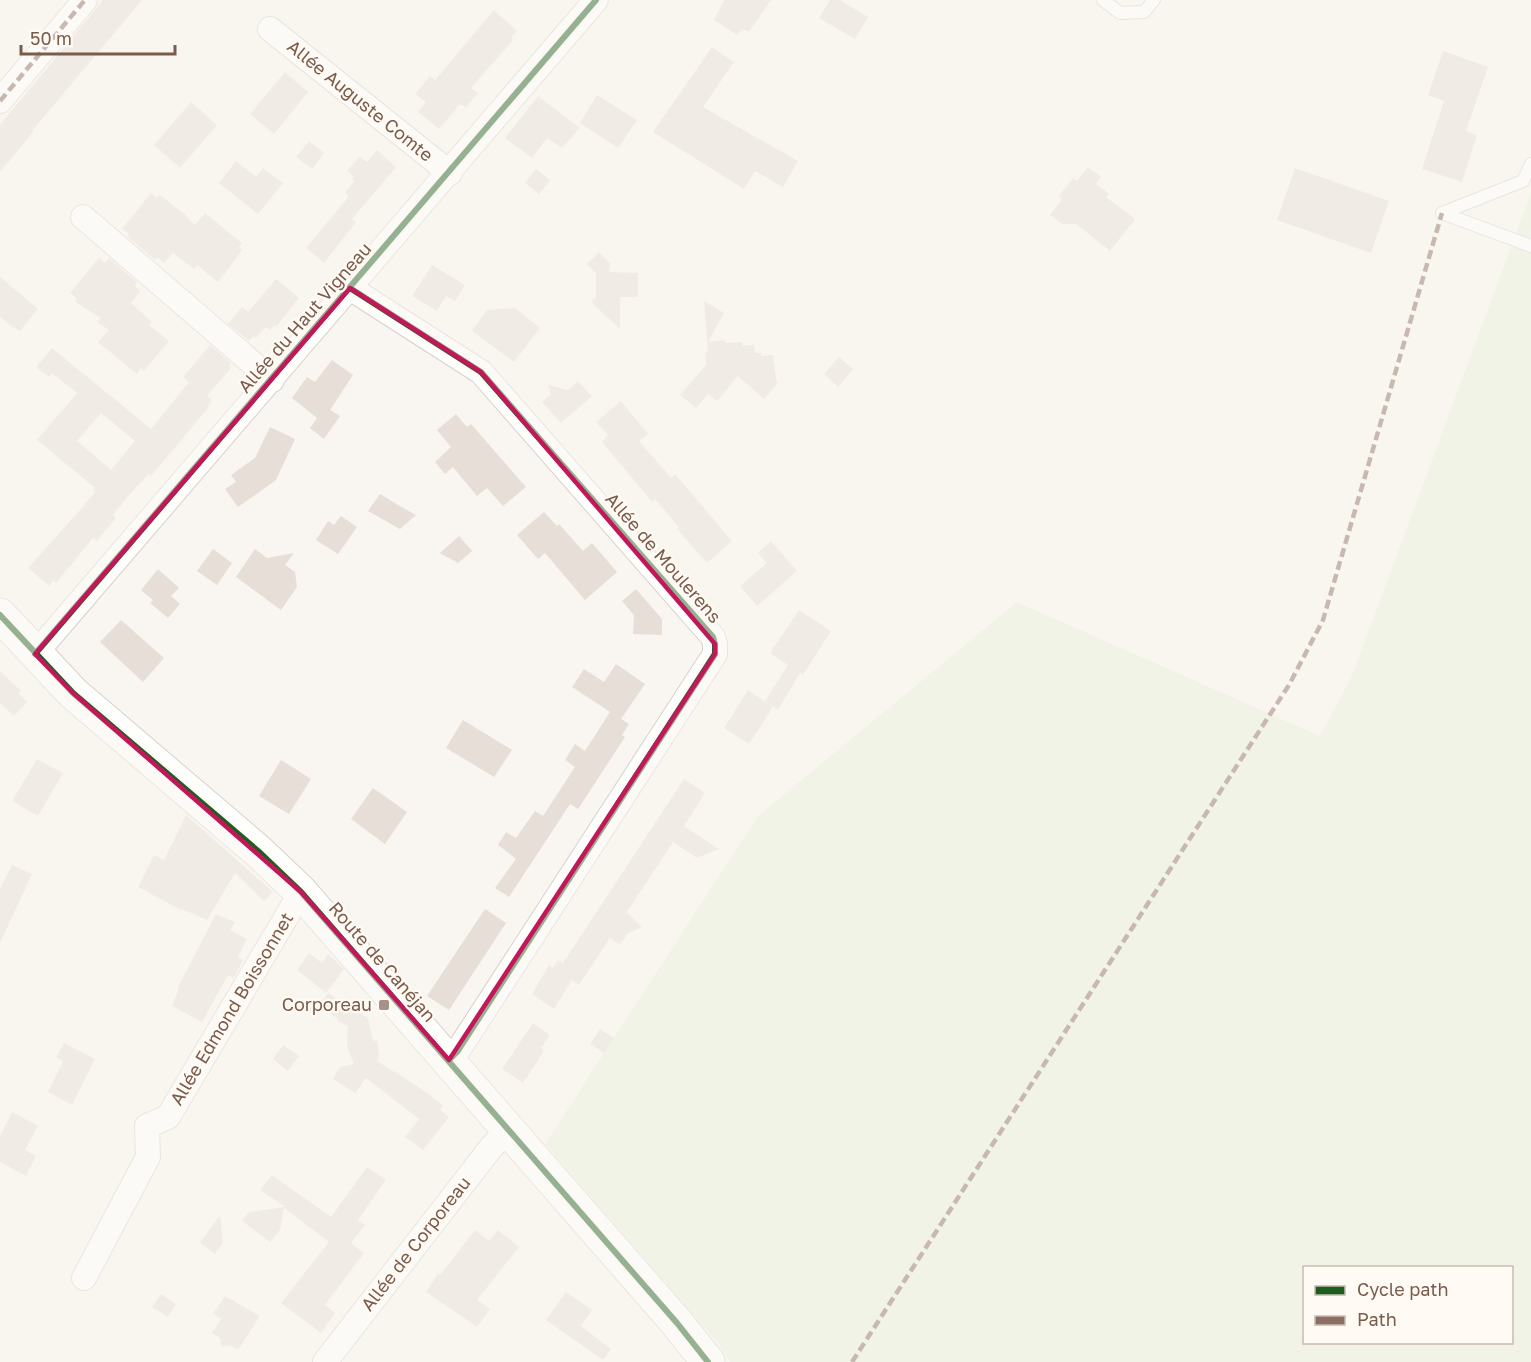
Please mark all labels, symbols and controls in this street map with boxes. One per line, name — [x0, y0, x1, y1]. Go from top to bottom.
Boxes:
scale bar — [21, 18, 176, 56]
text: 50 m — [30, 27, 72, 49]
street label: Allée Auguste Comte — [283, 35, 438, 166]
street label: Allée du Haut Vigneau — [233, 238, 375, 397]
street label: Allée de Moulerens — [601, 488, 726, 627]
street label: Route de Canéjan — [325, 897, 441, 1026]
street label: Allée Edmond Boissonnet — [165, 908, 297, 1109]
place label: Corporeau — [282, 993, 372, 1015]
marker: Corporeau — [377, 998, 391, 1012]
street label: Allée de Corporeau — [356, 1172, 475, 1315]
legend — [1303, 1266, 1513, 1344]
text: Cycle path — [1357, 1278, 1449, 1300]
text: Path — [1357, 1308, 1397, 1330]

